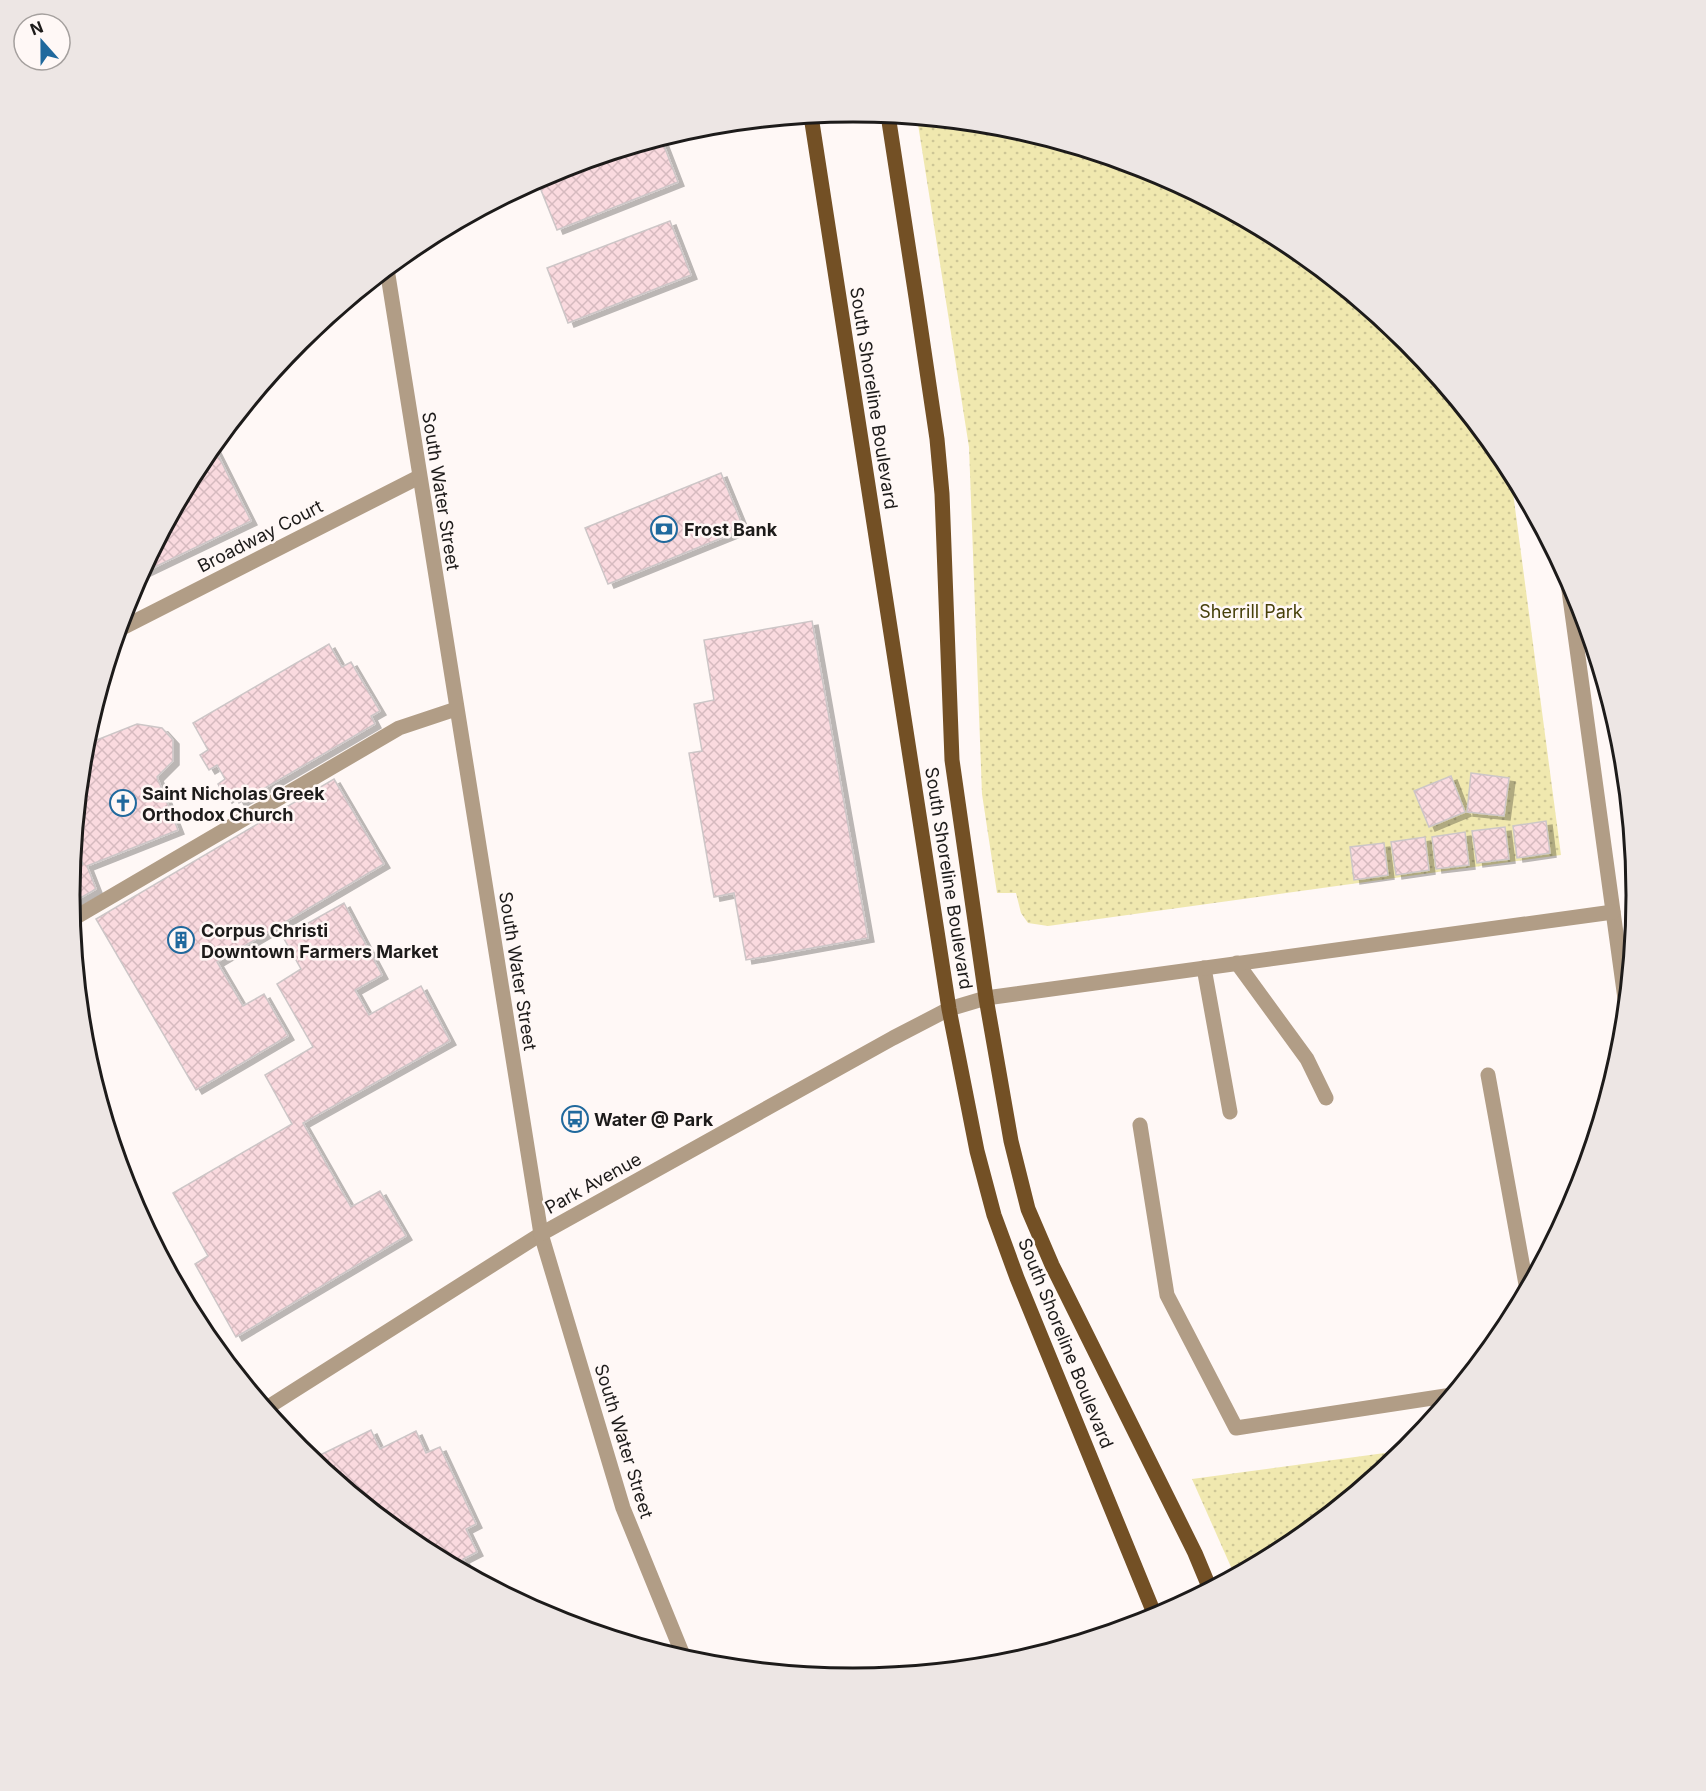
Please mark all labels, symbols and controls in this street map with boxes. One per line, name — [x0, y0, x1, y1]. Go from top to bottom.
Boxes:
north arrow — [12, 12, 72, 72]
text: N — [27, 16, 46, 40]
street label: South Shoreline Boulevard — [846, 285, 902, 511]
street label: South Water Street — [418, 410, 464, 572]
street label: Broadway Court — [194, 495, 326, 577]
bank icon: Frost Bank — [649, 514, 679, 544]
place label: Frost Bank — [684, 519, 778, 540]
park label: Sherrill Park — [1199, 601, 1303, 622]
street label: South Shoreline Boulevard — [921, 765, 977, 991]
place label: Saint Nicholas Greek Orthodox Church — [142, 783, 325, 825]
church icon: Saint Nicholas Greek Orthodox Church — [108, 788, 138, 818]
street label: South Water Street — [495, 890, 541, 1052]
place label: Corpus Christi Downtown Farmers Market — [201, 920, 439, 962]
building icon: Corpus Christi Downtown Farmers Market — [166, 925, 196, 955]
bus stop icon: Water @ Park — [560, 1104, 590, 1134]
place label: Water @ Park — [594, 1109, 714, 1130]
street label: Park Avenue — [541, 1148, 645, 1218]
street label: South Shoreline Boulevard — [1014, 1235, 1118, 1451]
street label: South Water Street — [591, 1361, 658, 1521]

